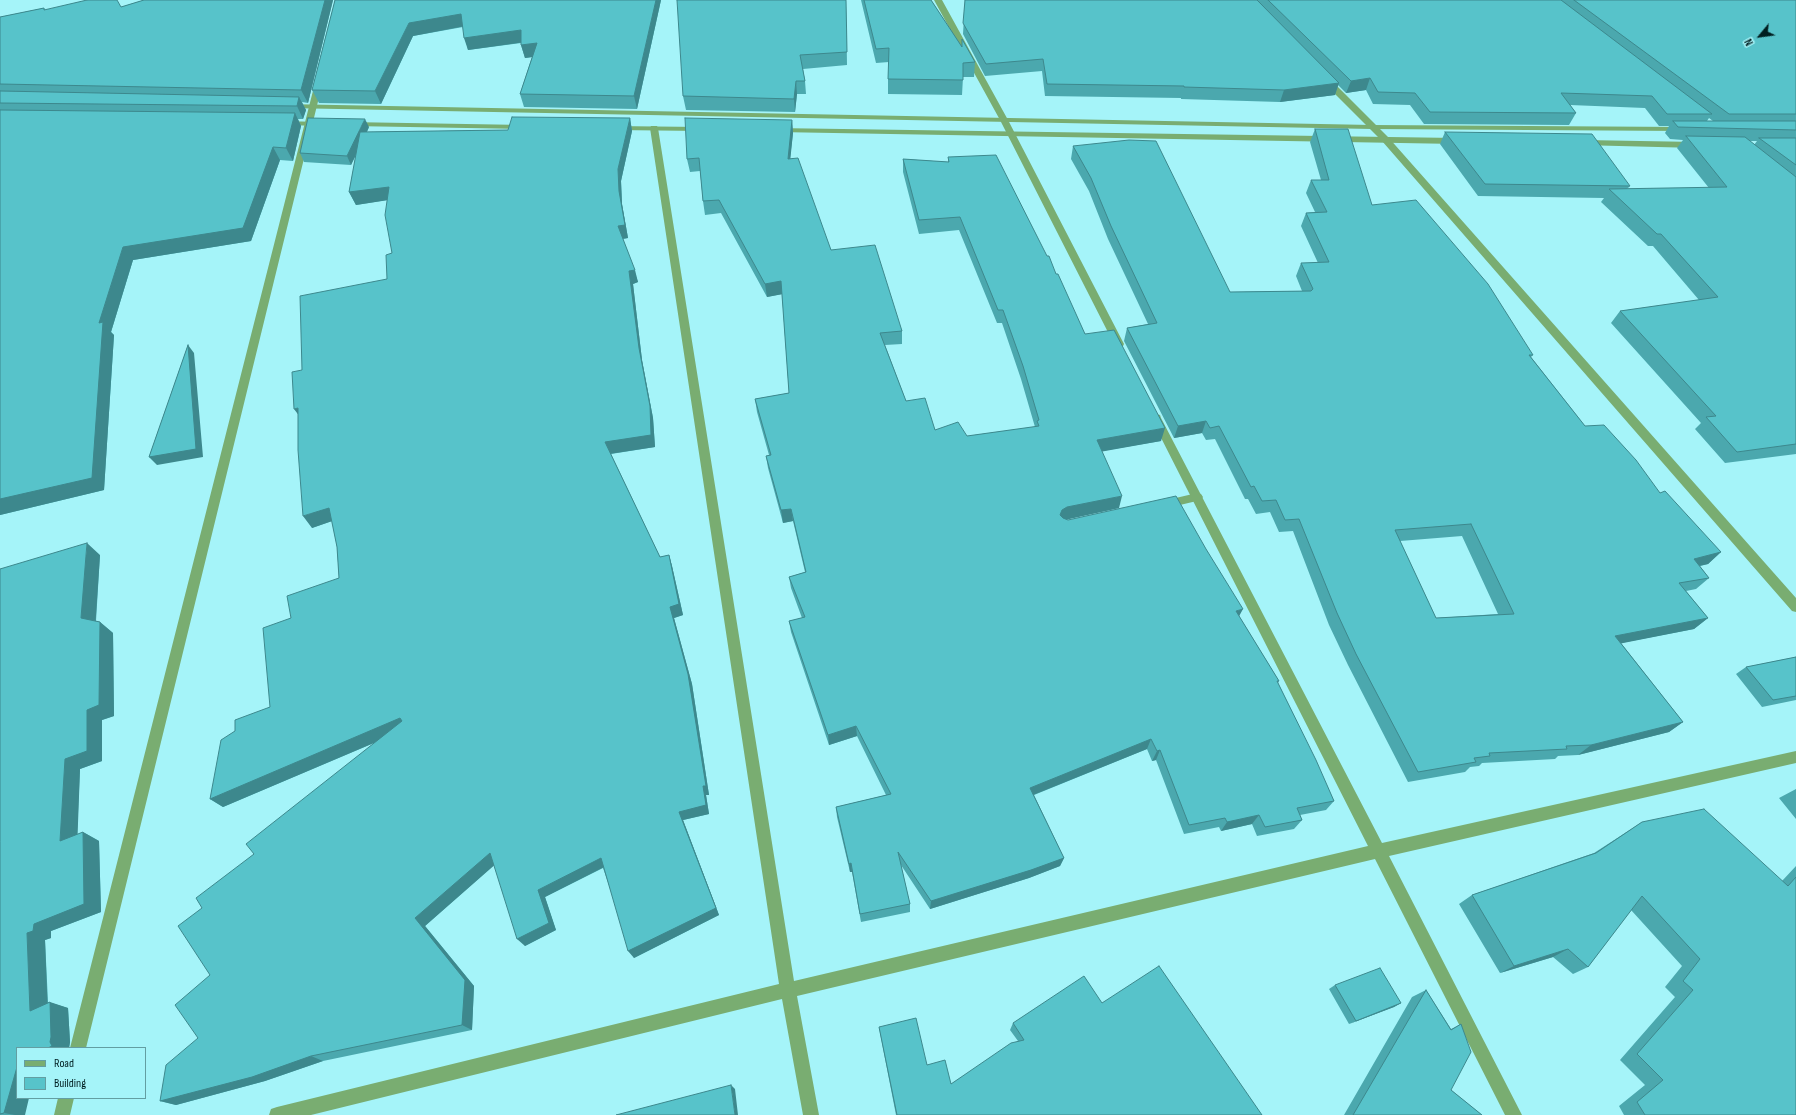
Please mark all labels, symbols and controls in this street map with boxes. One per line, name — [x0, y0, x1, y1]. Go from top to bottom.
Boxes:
north arrow — [1740, 16, 1780, 56]
text: N — [1742, 36, 1756, 48]
legend — [16, 1047, 146, 1099]
text: Road — [54, 1056, 74, 1071]
text: Building — [54, 1076, 86, 1091]

